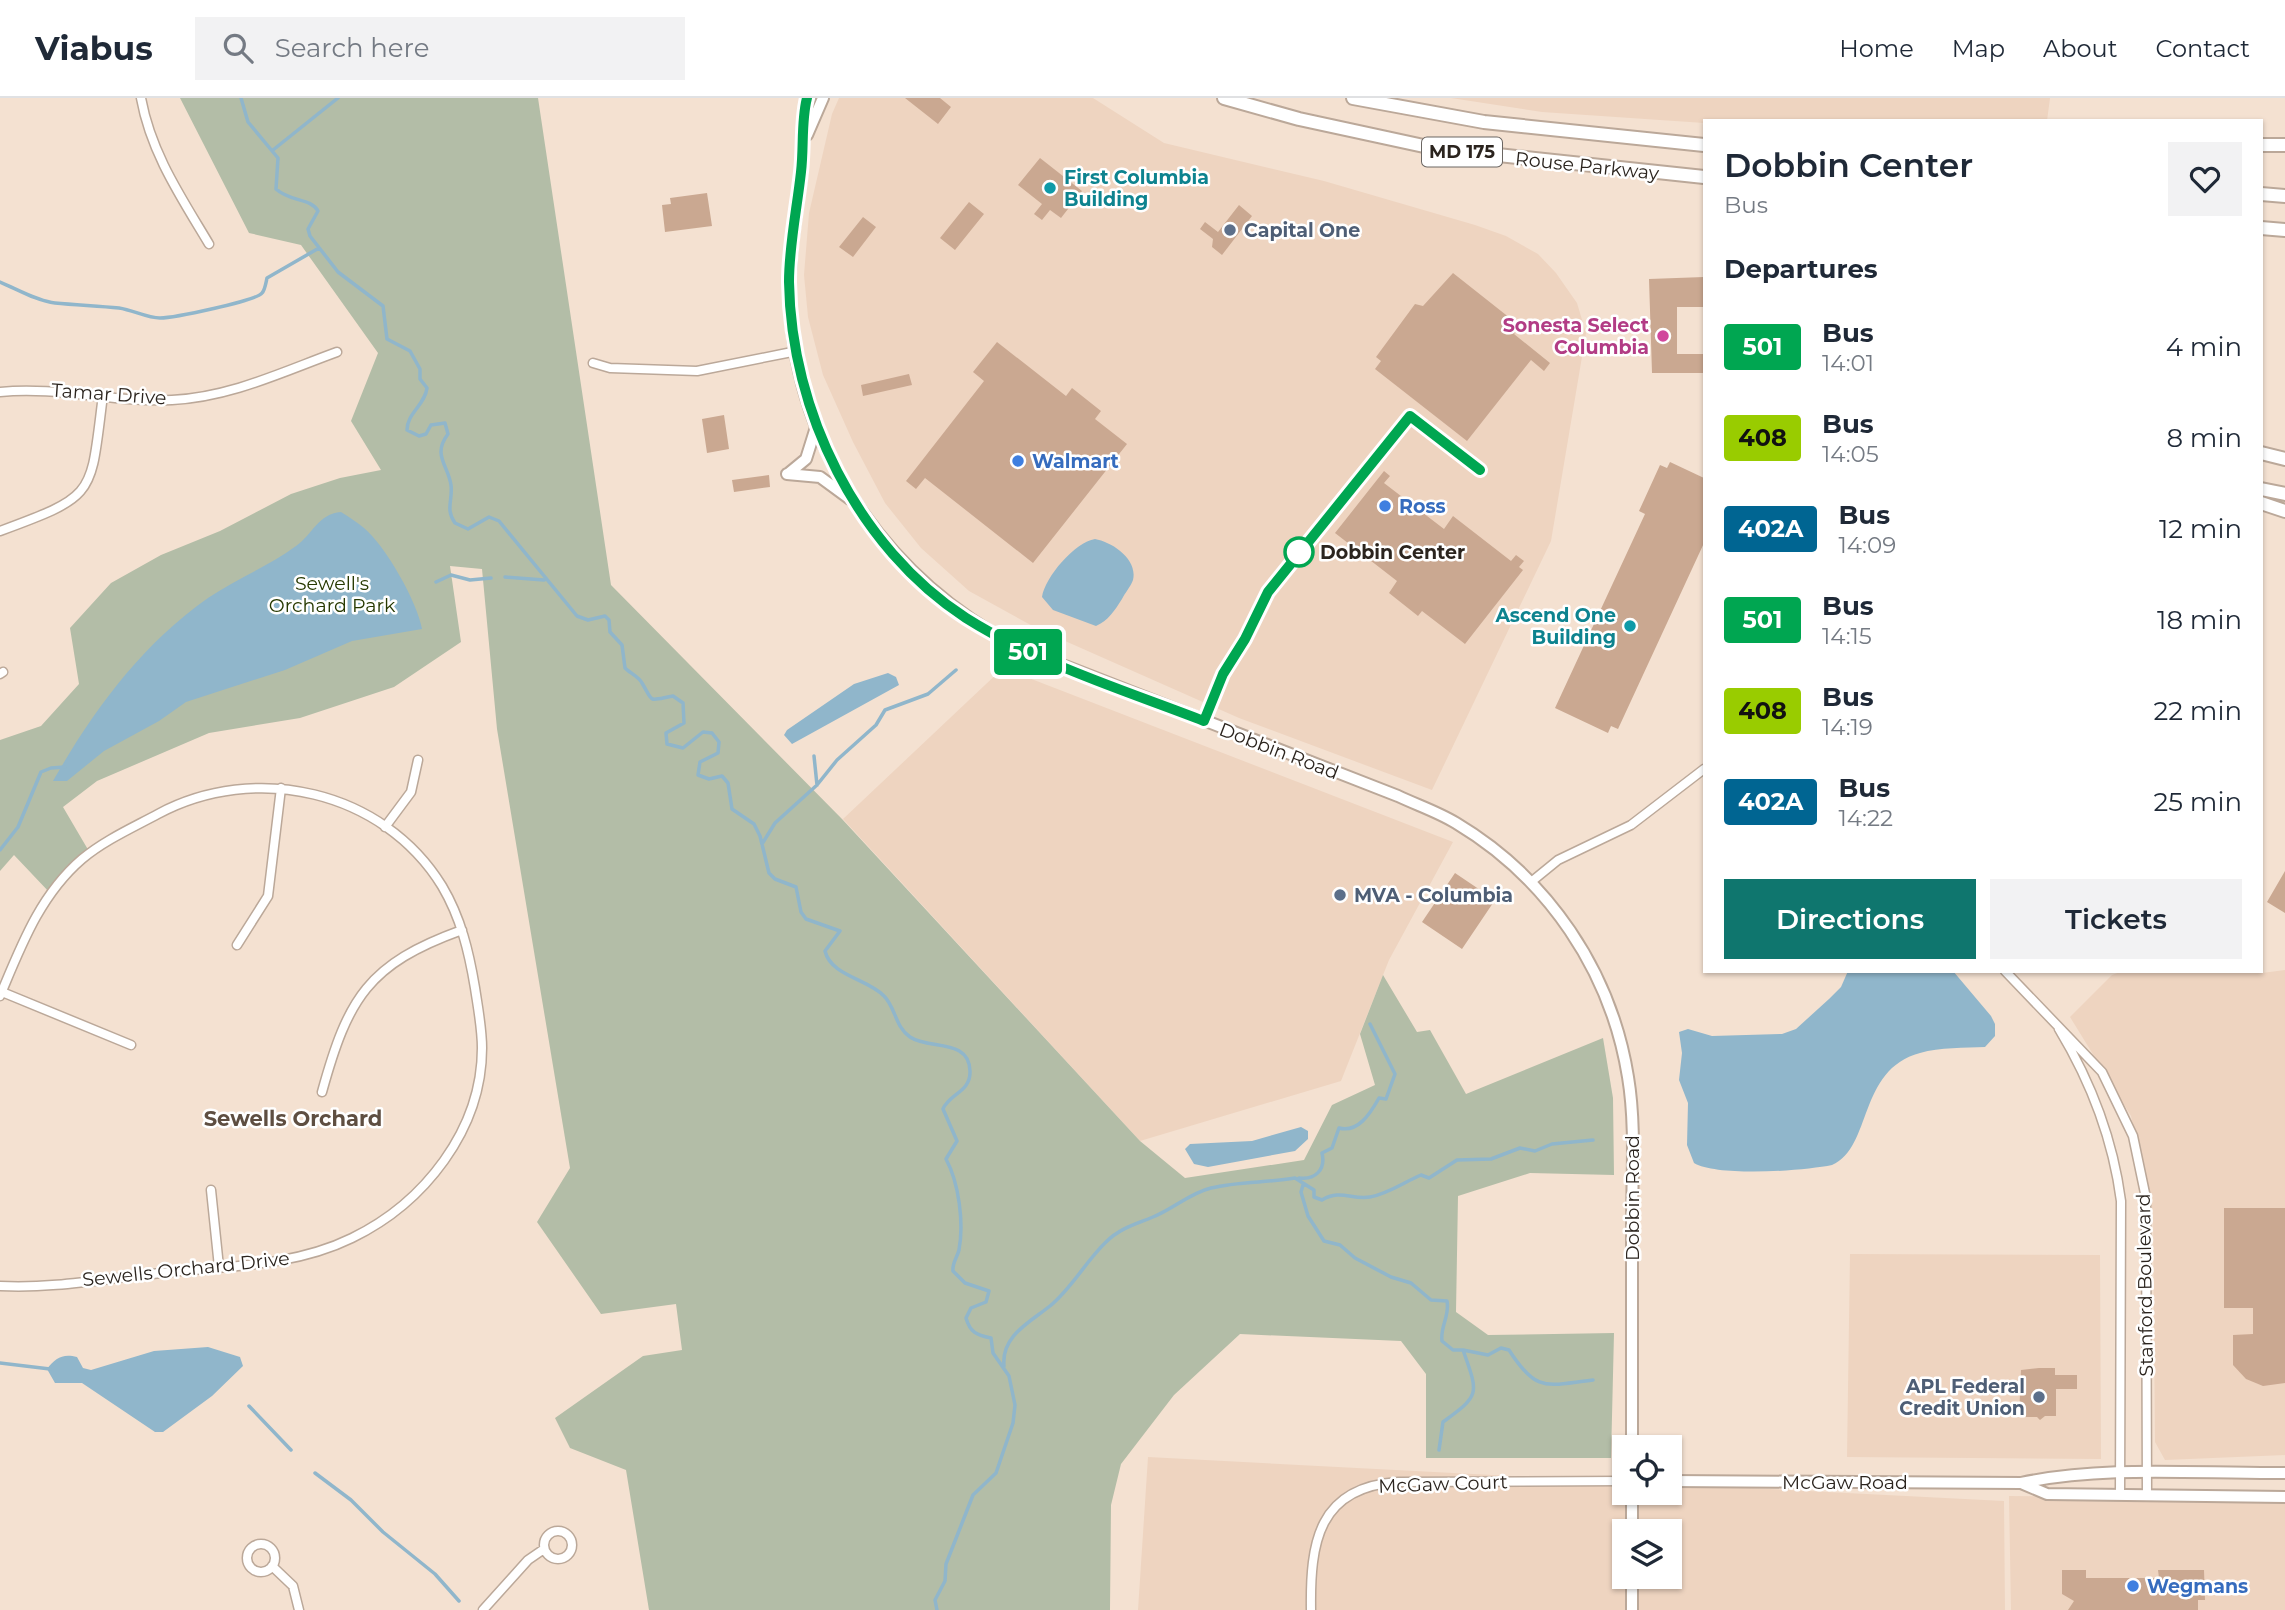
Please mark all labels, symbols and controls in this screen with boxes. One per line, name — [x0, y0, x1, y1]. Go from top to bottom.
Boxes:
search box — [195, 17, 685, 80]
text: Viabus — [35, 28, 153, 68]
icon: search — [219, 29, 257, 67]
text: Search here — [275, 32, 429, 64]
text: Home — [1839, 34, 1914, 63]
text: Map — [1952, 34, 2005, 63]
text: About — [2043, 34, 2117, 63]
text: Contact — [2155, 34, 2250, 63]
road number: MD 175 — [1422, 138, 1502, 166]
button: heart — [2168, 142, 2242, 216]
text: Dobbin Center — [1724, 145, 1973, 185]
street label: Rouse Parkway — [1514, 147, 1661, 185]
place label: First Columbia Building — [1064, 166, 1209, 211]
marker: First Columbia Building — [1042, 180, 1058, 196]
text: Bus — [1724, 191, 1768, 219]
place label: Capital One — [1244, 219, 1360, 242]
marker: Capital One — [1222, 222, 1238, 238]
text: Departures — [1724, 253, 1878, 285]
place label: Sonesta Select Columbia — [1503, 314, 1649, 359]
text: Bus — [1822, 317, 1874, 349]
marker: Sonesta Select Columbia — [1655, 328, 1671, 344]
text: 4 min — [2166, 331, 2242, 363]
text: 501 — [1743, 332, 1782, 361]
text: 14:01 — [1822, 349, 1874, 377]
street label: Tamar Drive — [51, 379, 167, 409]
text: Bus — [1822, 408, 1874, 440]
text: 8 min — [2166, 422, 2242, 454]
text: 408 — [1738, 423, 1787, 452]
text: 14:05 — [1822, 440, 1879, 468]
place label: Walmart — [1032, 450, 1119, 473]
marker: Walmart — [1010, 453, 1026, 469]
place label: Ross — [1399, 495, 1446, 518]
marker: Ross — [1377, 498, 1393, 514]
text: Bus — [1838, 499, 1890, 531]
text: 12 min — [2159, 513, 2242, 545]
text: 402A — [1738, 514, 1803, 543]
text: 14:09 — [1838, 531, 1896, 559]
marker: Dobbin Center — [1284, 537, 1314, 567]
place label: Dobbin Center — [1320, 541, 1465, 564]
park label: Sewell's Orchard Park — [269, 572, 396, 617]
text: Bus — [1822, 590, 1874, 622]
place label: Ascend One Building — [1494, 604, 1616, 649]
text: 18 min — [2157, 604, 2242, 636]
text: 501 — [1743, 605, 1782, 634]
marker: Ascend One Building — [1622, 618, 1638, 634]
text: 14:15 — [1822, 622, 1872, 650]
line badge: 501 — [988, 629, 1068, 675]
text: 501 — [1008, 637, 1048, 666]
text: Bus — [1822, 681, 1874, 713]
text: 22 min — [2153, 695, 2242, 727]
text: 408 — [1738, 696, 1787, 725]
text: 14:19 — [1822, 713, 1873, 741]
street label: Dobbin Road — [1216, 718, 1342, 784]
text: Bus — [1838, 772, 1890, 804]
text: 25 min — [2154, 786, 2242, 818]
text: 402A — [1738, 787, 1803, 816]
text: 14:22 — [1838, 804, 1893, 832]
button: Directions — [1724, 879, 1976, 959]
button: Tickets — [1990, 879, 2242, 959]
place label: MVA - Columbia — [1354, 884, 1513, 907]
marker: MVA - Columbia — [1332, 887, 1348, 903]
district label: Sewells Orchard — [204, 1106, 382, 1131]
street label: Dobbin Road — [1621, 1135, 1644, 1261]
street label: Stanford Boulevard — [2132, 1193, 2158, 1377]
street label: Sewells Orchard Drive — [81, 1247, 291, 1291]
place label: APL Federal Credit Union — [1899, 1375, 2025, 1420]
marker: APL Federal Credit Union — [2031, 1389, 2047, 1405]
map controls — [1612, 1435, 1682, 1589]
button: locate — [1612, 1435, 1682, 1505]
street label: McGaw Court — [1378, 1470, 1508, 1498]
street label: McGaw Road — [1782, 1471, 1908, 1494]
button: layers — [1612, 1519, 1682, 1589]
place label: Wegmans — [2147, 1575, 2248, 1598]
marker: Wegmans — [2125, 1578, 2141, 1594]

